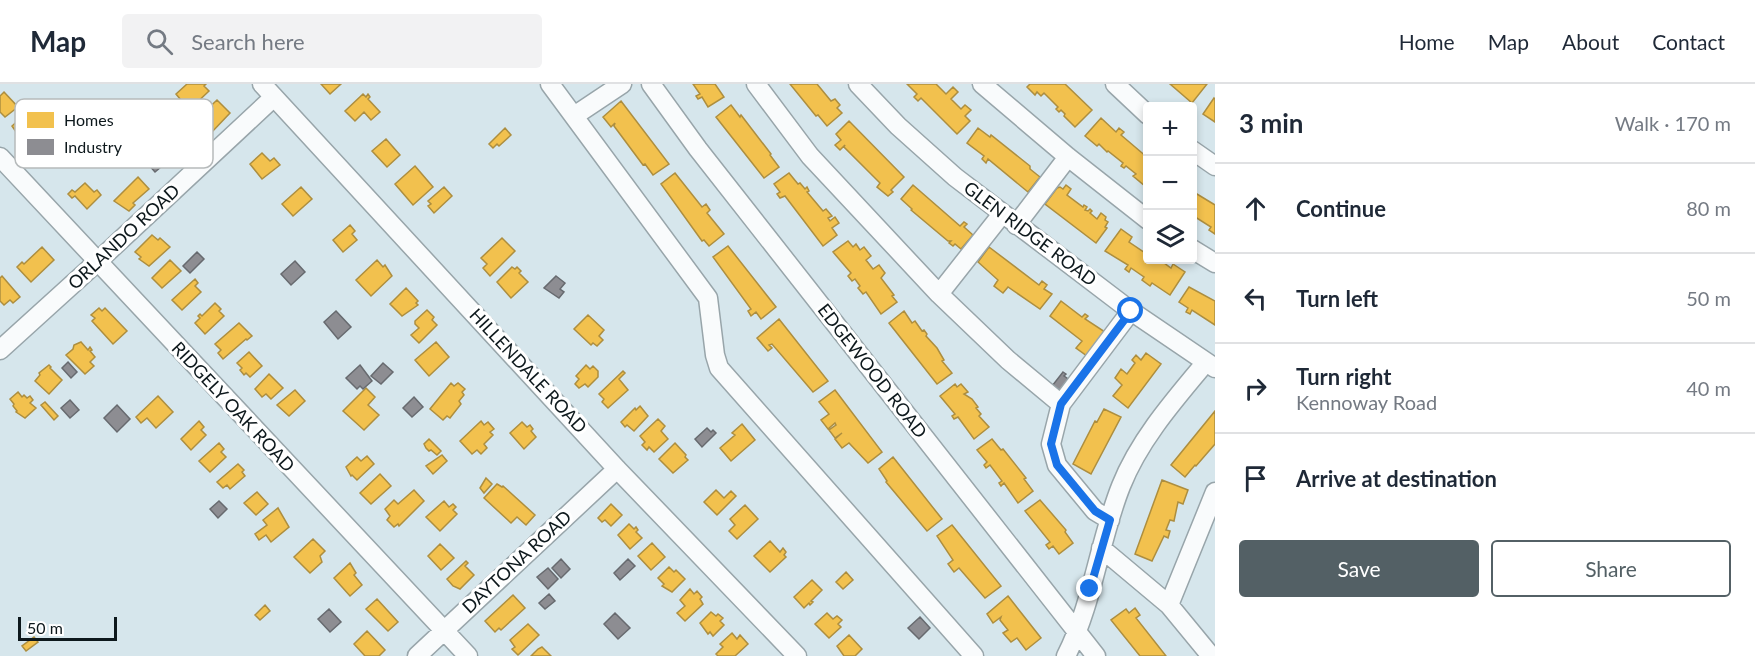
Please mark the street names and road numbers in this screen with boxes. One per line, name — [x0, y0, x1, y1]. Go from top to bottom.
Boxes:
street label: GLEN RIDGE ROAD — [960, 176, 1101, 290]
street label: ORLANDO ROAD — [63, 179, 184, 294]
street label: EDGEWOOD ROAD — [814, 299, 932, 442]
street label: HILLENDALE ROAD — [465, 303, 592, 437]
street label: RIDGELY OAK ROAD — [168, 337, 300, 476]
street label: DAYTONA ROAD — [457, 505, 575, 617]

